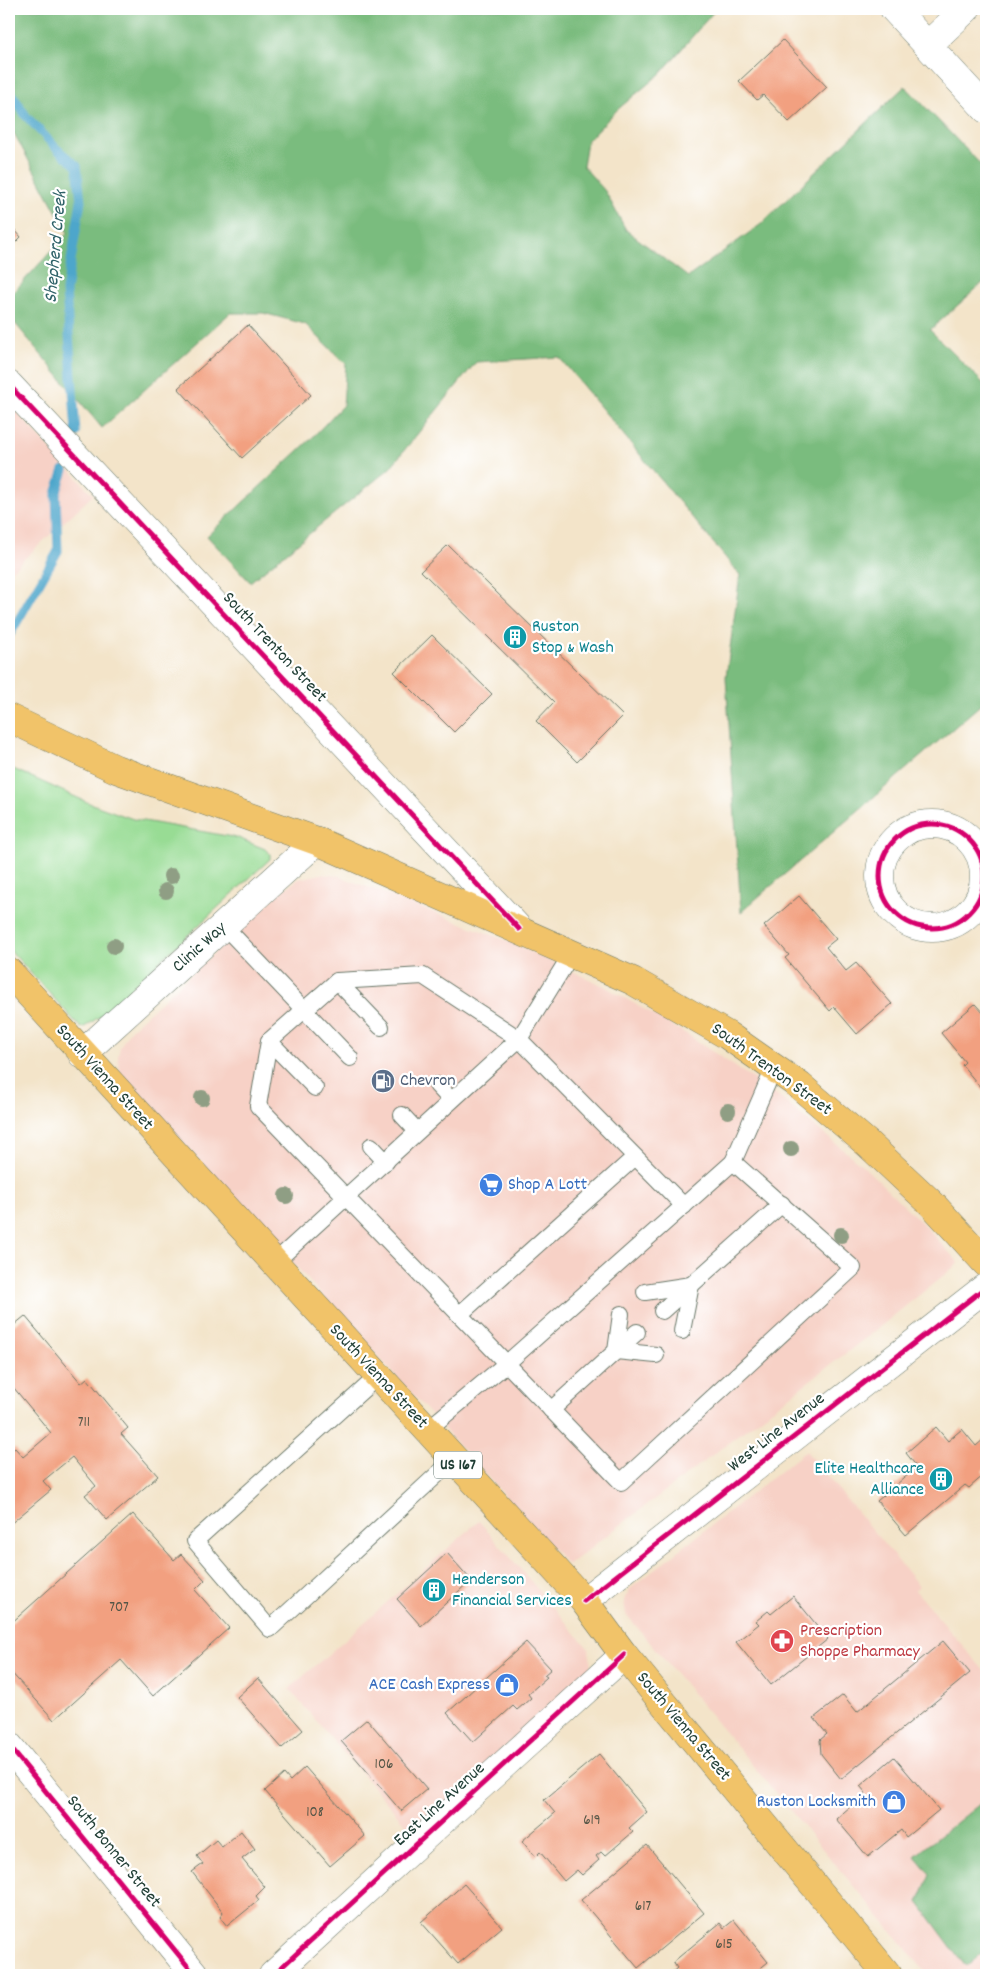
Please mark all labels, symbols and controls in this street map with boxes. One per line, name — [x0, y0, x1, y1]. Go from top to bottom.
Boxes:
water label: Shepherd Creek — [39, 188, 76, 304]
street label: South Trenton Street — [216, 587, 332, 709]
place label: Ruston Stop & Wash — [532, 615, 614, 661]
building icon: Ruston Stop & Wash — [502, 624, 528, 650]
street label: Clinic Way — [167, 916, 233, 979]
street label: South Trenton Street — [706, 1018, 837, 1123]
street label: South Vienna Street — [49, 1019, 159, 1137]
fuel station icon: Chevron — [370, 1068, 396, 1094]
place label: Chevron — [400, 1069, 456, 1094]
supermarket icon: Shop A Lott — [478, 1172, 504, 1198]
place label: Shop A Lott — [508, 1173, 588, 1198]
street label: South Vienna Street — [323, 1319, 434, 1435]
street label: West Line Avenue — [723, 1387, 831, 1479]
house number: 711 — [78, 1412, 90, 1434]
road number: US 167 — [434, 1452, 482, 1478]
place label: Elite Healthcare Alliance — [815, 1457, 924, 1503]
building icon: Elite Healthcare Alliance — [928, 1466, 954, 1492]
place label: Henderson Financial Services — [452, 1568, 572, 1614]
building icon: Henderson Financial Services — [421, 1577, 447, 1603]
house number: 707 — [109, 1597, 129, 1619]
place label: Prescription Shoppe Pharmacy — [800, 1619, 920, 1665]
pharmacy icon: Prescription Shoppe Pharmacy — [769, 1628, 795, 1654]
street label: South Vienna Street — [630, 1667, 736, 1787]
shop icon: ACE Cash Express — [494, 1672, 520, 1698]
place label: ACE Cash Express — [369, 1673, 490, 1698]
house number: 106 — [375, 1754, 393, 1776]
street label: East Line Avenue — [389, 1757, 491, 1853]
shop icon: Ruston Locksmith — [881, 1789, 907, 1815]
street label: South Bonner Street — [60, 1790, 166, 1914]
place label: Ruston Locksmith — [757, 1790, 876, 1815]
house number: 108 — [306, 1802, 324, 1824]
house number: 619 — [583, 1810, 601, 1832]
house number: 617 — [635, 1896, 651, 1918]
house number: 615 — [715, 1934, 733, 1956]

